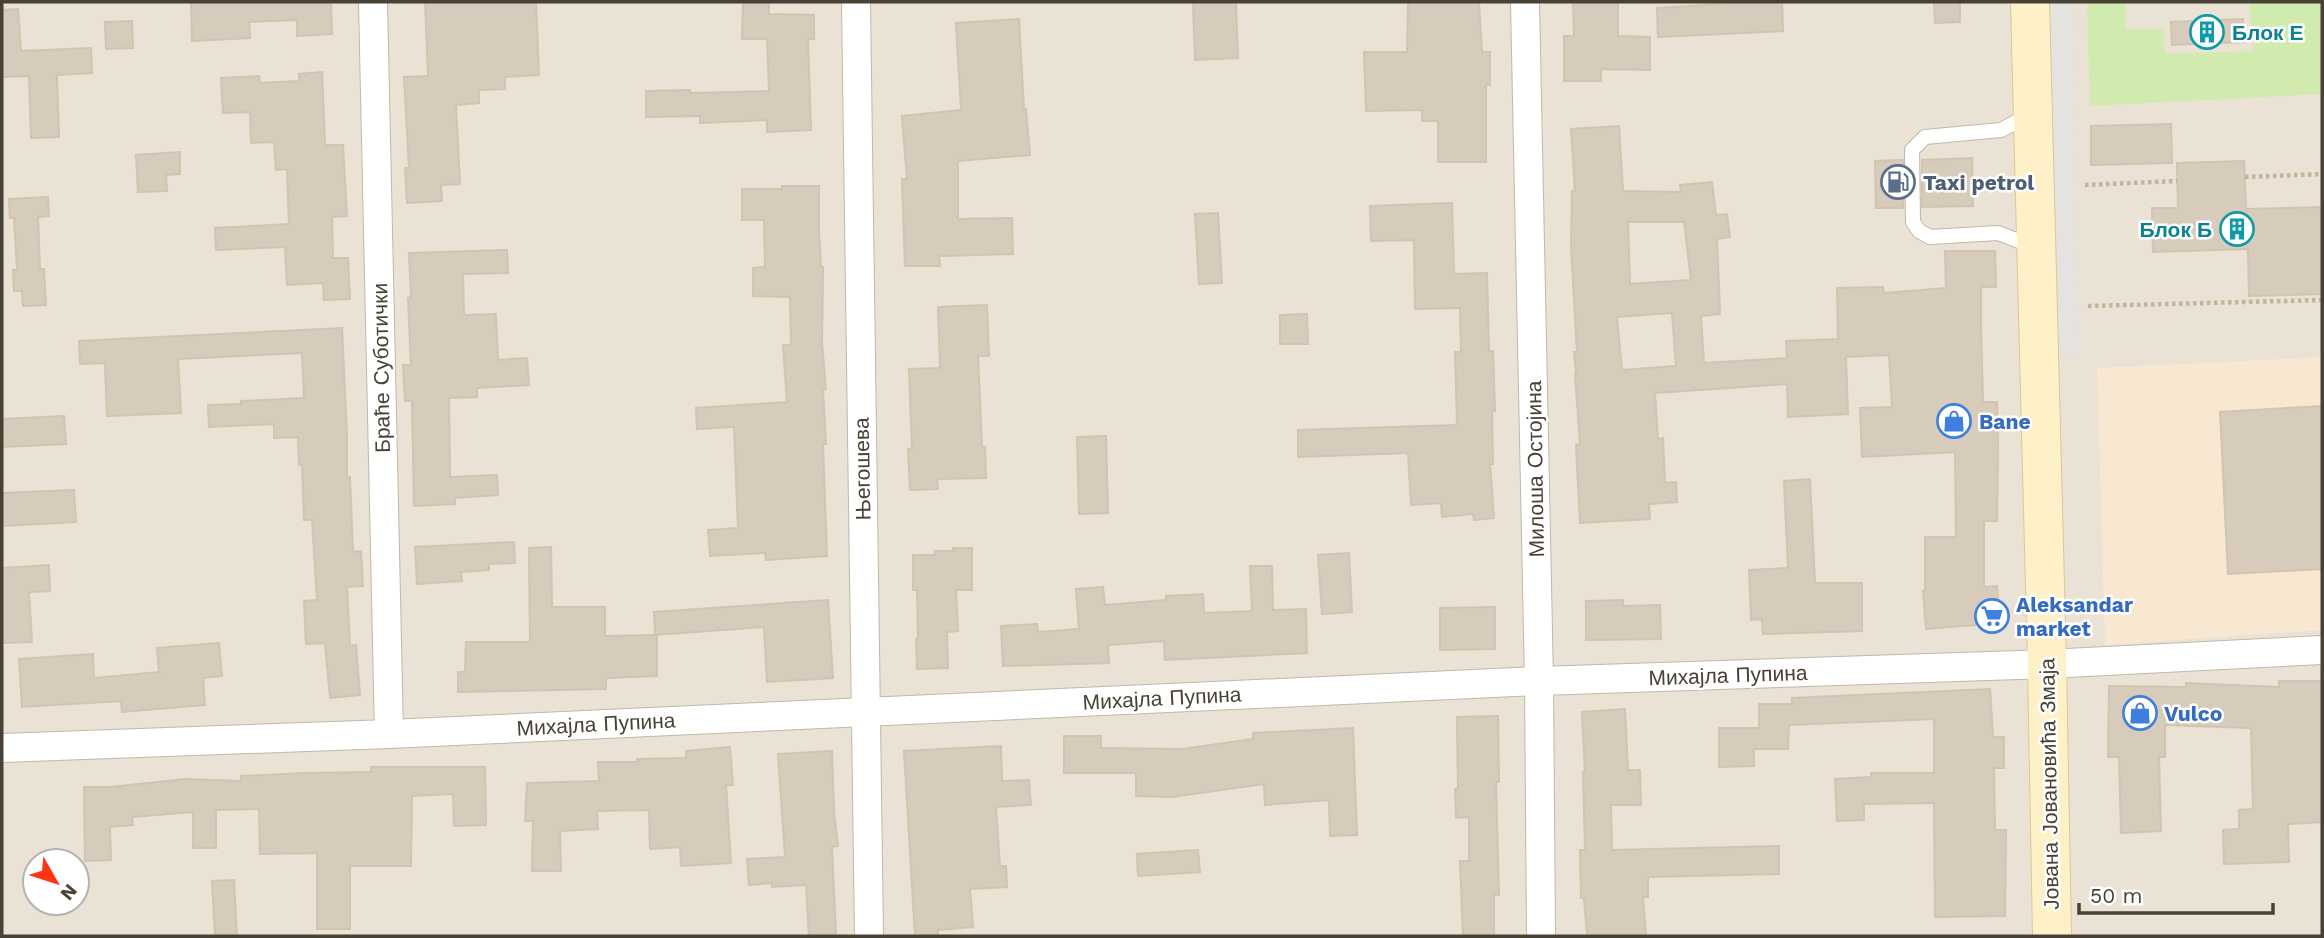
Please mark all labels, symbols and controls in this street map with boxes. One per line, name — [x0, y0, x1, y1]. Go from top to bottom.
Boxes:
building icon: Блок Е — [2188, 13, 2226, 51]
place label: Блок Е — [2232, 20, 2304, 45]
fuel station icon: Taxi petrol — [1879, 163, 1917, 201]
place label: Taxi petrol — [1923, 170, 2034, 195]
building icon: Блок Б — [2218, 210, 2256, 248]
place label: Блок Б — [2139, 217, 2212, 242]
street label: Браће Суботички — [367, 283, 395, 453]
street label: Милоша Остојина — [1521, 380, 1549, 558]
shop icon: Bane — [1935, 402, 1973, 440]
place label: Bane — [1979, 409, 2031, 434]
street label: Његошева — [849, 417, 875, 521]
place label: Aleksandar market — [2016, 592, 2133, 641]
supermarket icon: Aleksandar market — [1973, 597, 2011, 635]
street label: Јована Јовановића Змаја — [2034, 658, 2064, 910]
street label: Михајла Пупина — [1648, 660, 1808, 690]
street label: Михајла Пупина — [1082, 681, 1242, 715]
shop icon: Vulco — [2121, 694, 2159, 732]
place label: Vulco — [2164, 701, 2222, 726]
street label: Михајла Пупина — [516, 707, 676, 741]
north arrow — [21, 847, 91, 917]
scale bar — [2079, 872, 2273, 916]
text: N — [55, 880, 82, 905]
text: 50 m — [2090, 883, 2142, 908]

